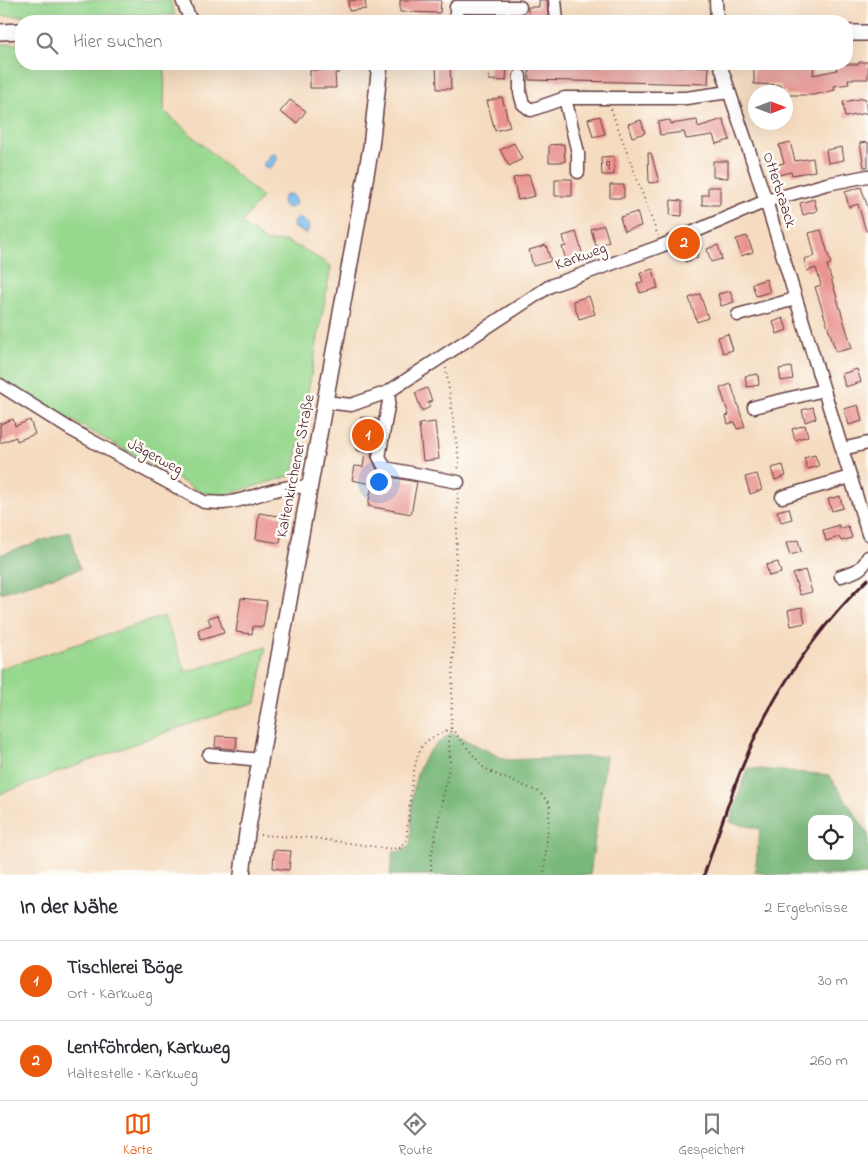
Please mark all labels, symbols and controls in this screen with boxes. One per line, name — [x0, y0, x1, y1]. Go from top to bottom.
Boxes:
search box — [15, 15, 853, 70]
icon: search — [33, 29, 61, 57]
text: Hier suchen — [73, 29, 162, 56]
north arrow — [748, 85, 793, 130]
street label: Otterbraack — [756, 149, 803, 232]
house number: 9 — [606, 156, 611, 177]
pin: 2 — [668, 224, 700, 262]
street label: Karkweg — [552, 237, 610, 277]
street label: Kaltenkirchener Straße — [270, 392, 322, 539]
pin: 1 — [352, 416, 384, 454]
street label: Jägerweg — [123, 432, 187, 482]
your location — [366, 469, 392, 495]
map controls — [808, 815, 853, 860]
button: locate — [808, 815, 853, 860]
text: In der Nähe — [20, 893, 118, 923]
text: 2 Ergebnisse — [764, 896, 848, 920]
text: Tischlerei Böge — [67, 955, 182, 982]
text: 1 — [33, 969, 39, 993]
text: 30 m — [818, 969, 848, 993]
text: Ort · Karkweg — [67, 982, 153, 1006]
text: Lentföhrden, Karkweg — [67, 1035, 230, 1062]
text: 2 — [32, 1049, 40, 1073]
text: 260 m — [810, 1049, 848, 1073]
text: Haltestelle · Karkweg — [67, 1062, 198, 1086]
tab: Karte — [123, 1110, 153, 1161]
tab: Route — [398, 1110, 432, 1161]
tab: Gespeichert — [678, 1110, 745, 1161]

